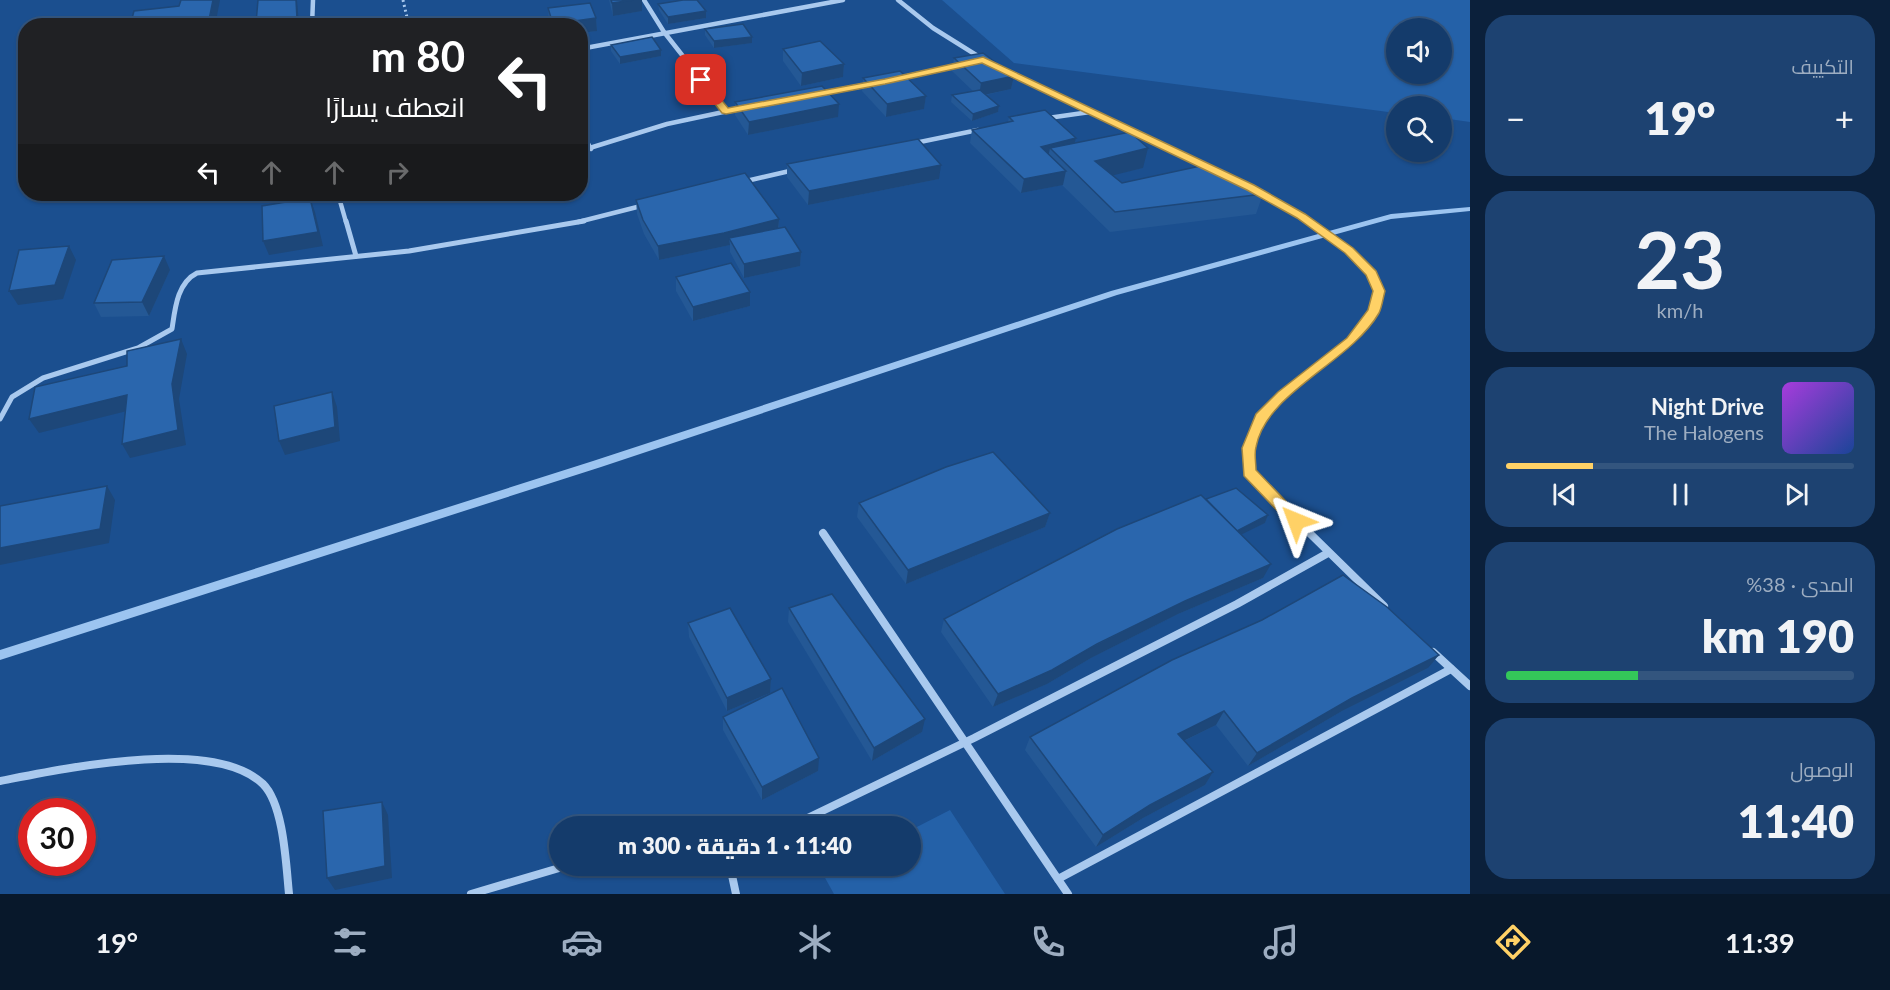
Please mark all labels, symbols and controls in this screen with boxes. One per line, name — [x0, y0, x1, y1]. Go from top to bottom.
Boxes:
map controls — [1386, 18, 1452, 162]
button: sound — [1386, 18, 1452, 84]
text: 80 m — [371, 31, 465, 81]
icon: left — [486, 42, 564, 120]
pin — [675, 54, 726, 105]
text: التكييف — [1791, 54, 1854, 78]
icon: arrive — [684, 63, 717, 96]
text: انعطف يسارًا — [325, 90, 465, 123]
text: 19° — [1645, 91, 1715, 145]
button: search — [1386, 96, 1452, 162]
text: − — [1506, 98, 1525, 138]
text: + — [1835, 98, 1854, 138]
icon: left — [192, 156, 225, 189]
icon: ahead — [255, 156, 288, 189]
icon: ahead — [318, 156, 351, 189]
icon: right — [381, 156, 414, 189]
text: 23 — [1635, 212, 1725, 306]
text: km/h — [1657, 298, 1703, 322]
text: Night Drive — [1651, 393, 1764, 420]
text: The Halogens — [1644, 420, 1764, 444]
icon: previous — [1548, 478, 1581, 511]
icon: pause — [1664, 478, 1697, 511]
icon: next — [1780, 478, 1813, 511]
position arrow — [1264, 489, 1328, 553]
text: المدى · 38% — [1746, 572, 1854, 596]
text: 190 km — [1702, 609, 1854, 663]
text: الوصول — [1790, 757, 1854, 781]
text: 11:40 — [1738, 794, 1854, 848]
speed limit sign: 30 — [18, 798, 96, 876]
text: 11:40 · 1 دقيقة · 300 m — [618, 832, 852, 859]
icon: filters — [329, 921, 371, 963]
icon: car — [561, 921, 603, 963]
icon: climate — [794, 921, 836, 963]
icon: phone — [1027, 921, 1069, 963]
icon: music — [1260, 921, 1302, 963]
icon: directions — [1492, 921, 1534, 963]
text: 19° — [95, 926, 138, 959]
text: 11:39 — [1725, 926, 1795, 959]

